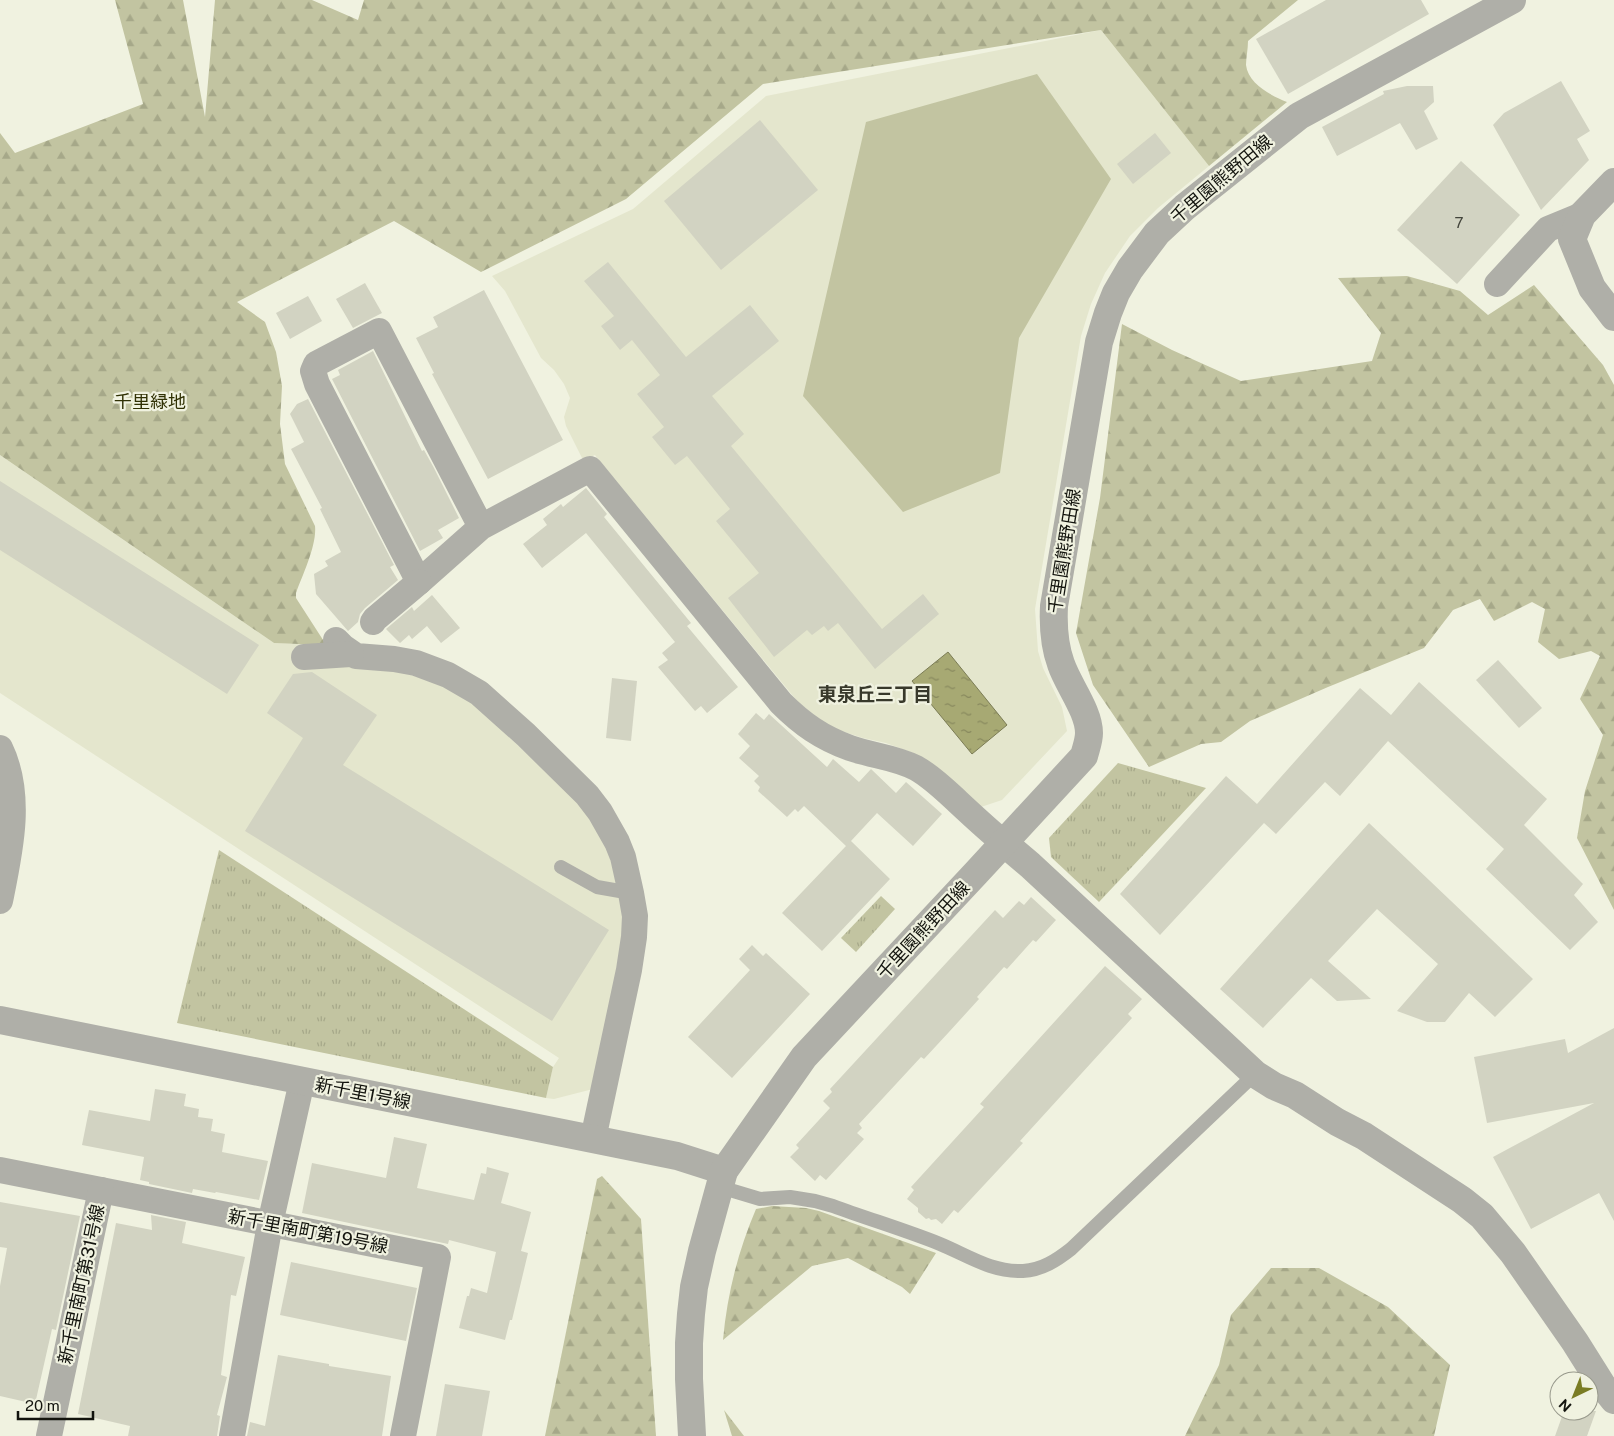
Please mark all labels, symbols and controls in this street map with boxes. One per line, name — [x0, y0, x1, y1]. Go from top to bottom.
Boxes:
street label: 千里園熊野田線 — [1166, 130, 1276, 228]
house number: 7 — [1454, 214, 1464, 231]
park label: 千里緑地 — [114, 391, 186, 412]
street label: 千里園熊野田線 — [1044, 487, 1084, 615]
district label: 東泉丘三丁目 — [818, 683, 932, 705]
street label: 千里園熊野田線 — [872, 877, 974, 983]
street label: 新千里1号線 — [313, 1073, 413, 1113]
street label: 新千里南町第31号線 — [54, 1202, 108, 1366]
street label: 新千里南町第19号線 — [226, 1205, 390, 1257]
north arrow — [1549, 1371, 1599, 1421]
scale bar — [18, 1388, 92, 1420]
text: N — [1556, 1396, 1575, 1415]
text: 20 m — [25, 1397, 60, 1414]

